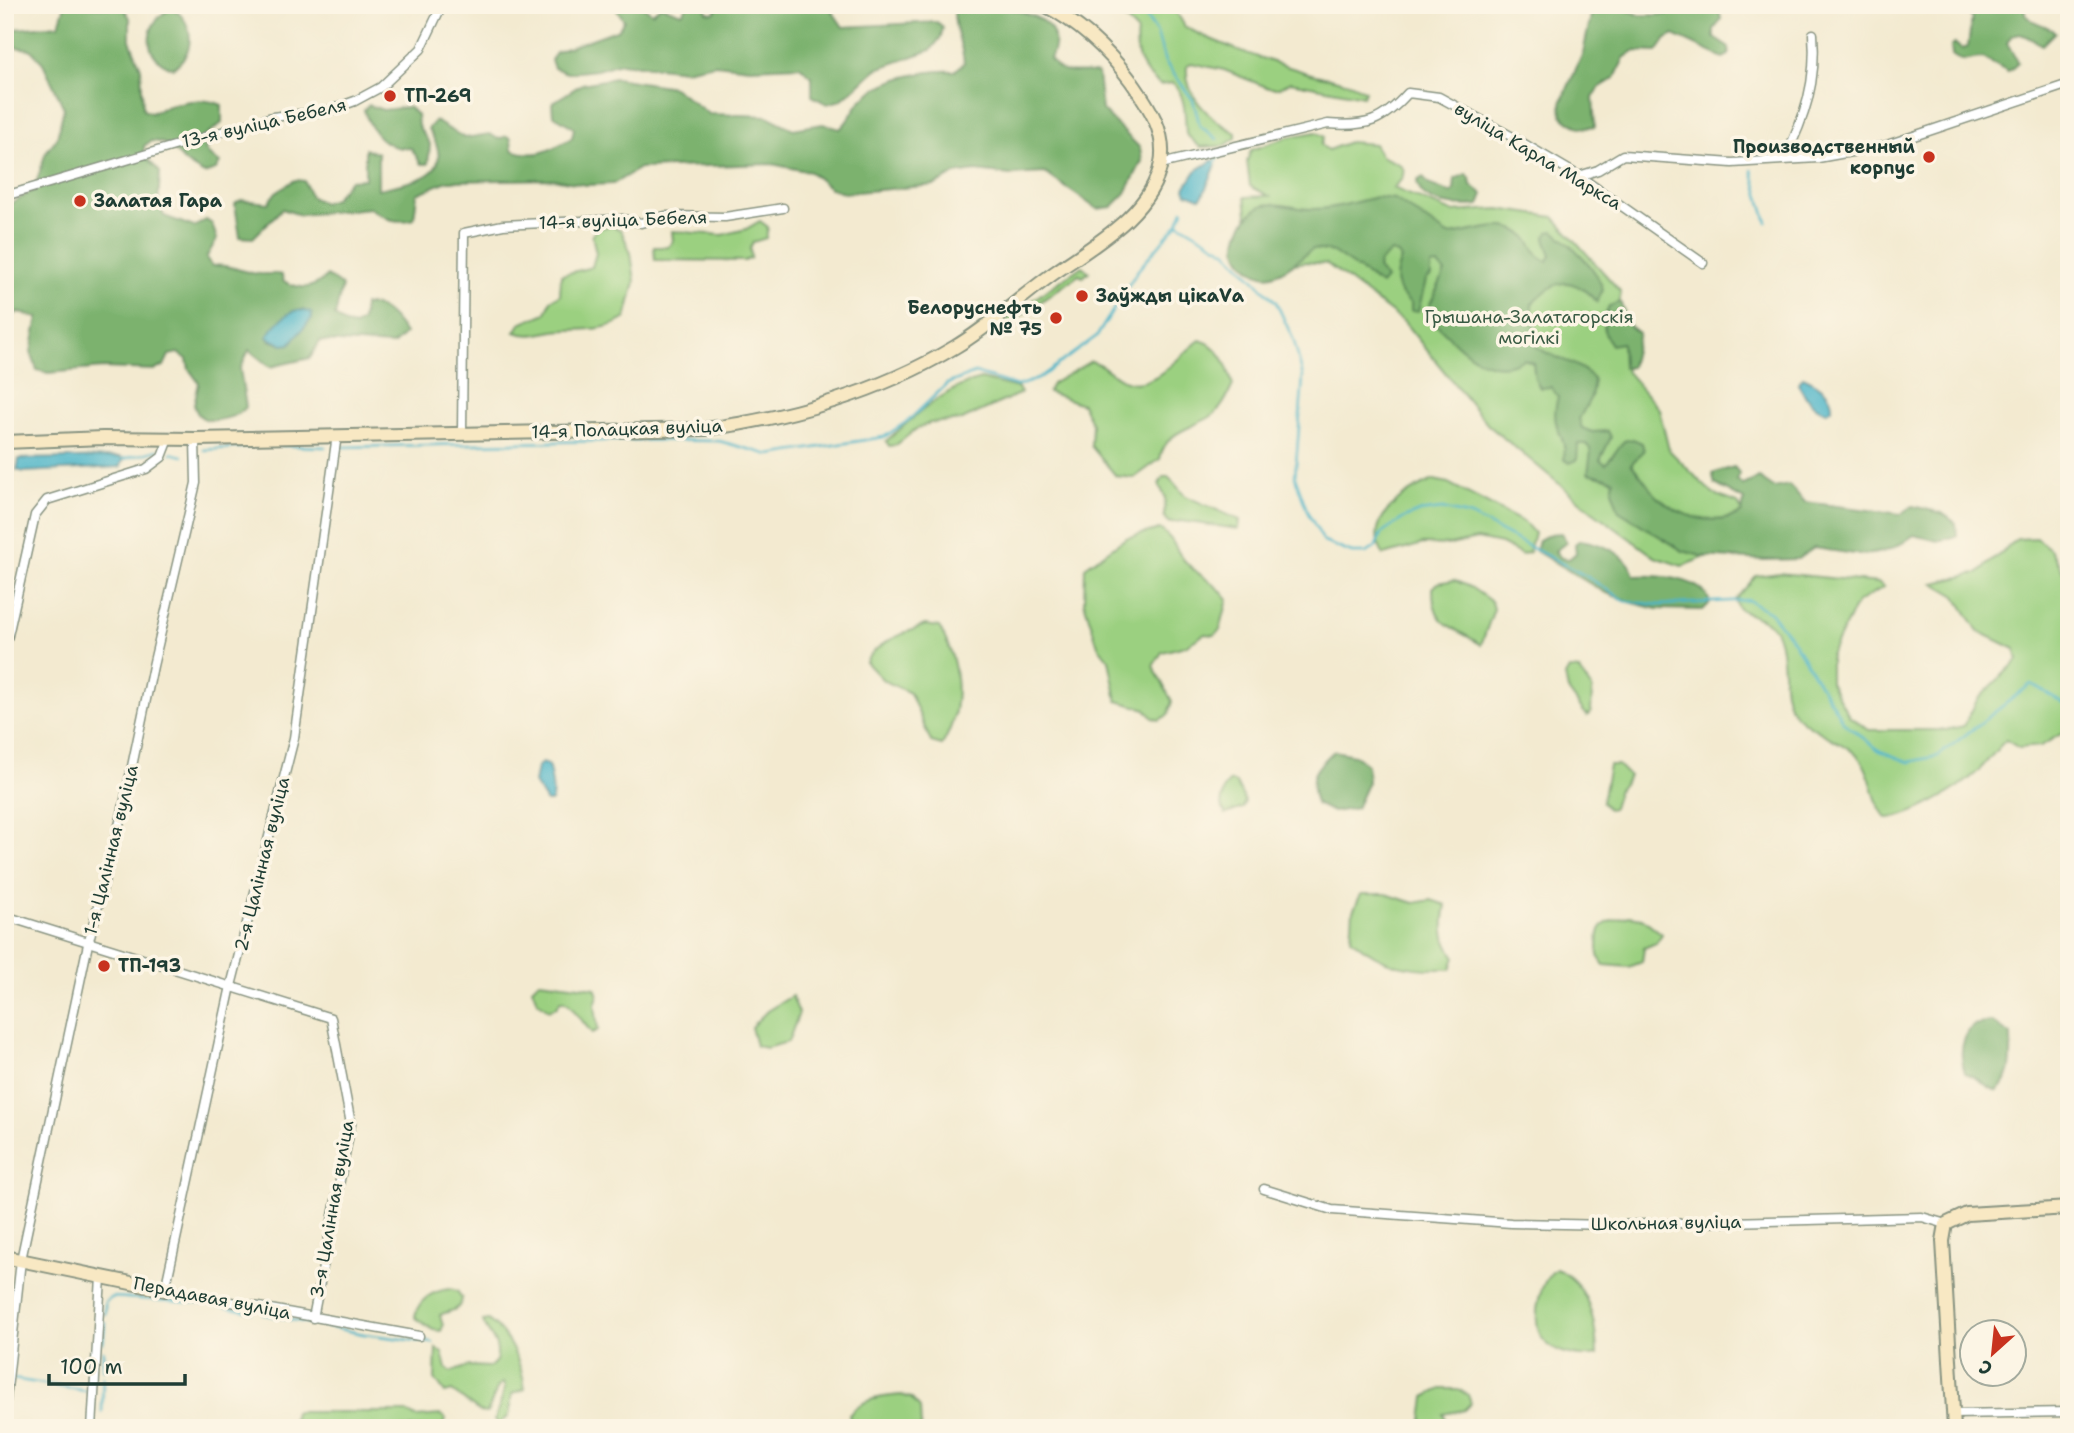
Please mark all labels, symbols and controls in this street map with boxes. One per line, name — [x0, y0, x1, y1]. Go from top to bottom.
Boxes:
place label: ТП-269 — [404, 84, 471, 108]
marker: ТП-269 — [382, 88, 398, 104]
street label: 13-я вуліца Бебеля — [179, 92, 349, 154]
street label: вуліца Карла Маркса — [1450, 97, 1626, 215]
place label: Производственный корпус — [1733, 135, 1916, 180]
marker: Производственный корпус — [1921, 149, 1937, 165]
place label: Залатая Гара — [94, 189, 223, 213]
marker: Залатая Гара — [72, 193, 88, 209]
street label: 14-я вуліца Бебеля — [538, 205, 708, 235]
place label: Заўжды цікаVа — [1096, 284, 1245, 308]
marker: Заўжды цікаVа — [1074, 288, 1090, 304]
place label: Белоруснефть № 75 — [908, 296, 1042, 341]
park label: Грышана-Залатагорскія могілкі — [1424, 305, 1634, 350]
marker: Белоруснефть № 75 — [1048, 310, 1064, 326]
street label: 14-я Полацкая вуліца — [531, 414, 723, 444]
street label: 1-я Цалінная вуліца — [78, 762, 144, 938]
street label: 2-я Цалінная вуліца — [229, 774, 295, 954]
place label: ТП-193 — [118, 954, 181, 978]
marker: ТП-193 — [96, 958, 112, 974]
street label: 3-я Цалінная вуліца — [305, 1118, 359, 1300]
street label: Школьная вуліца — [1590, 1210, 1742, 1236]
street label: Перадавая вуліца — [131, 1271, 293, 1325]
north arrow — [1958, 1318, 2028, 1388]
scale bar — [49, 1342, 186, 1386]
text: 100 m — [60, 1353, 123, 1381]
text: С — [1975, 1354, 1996, 1381]

